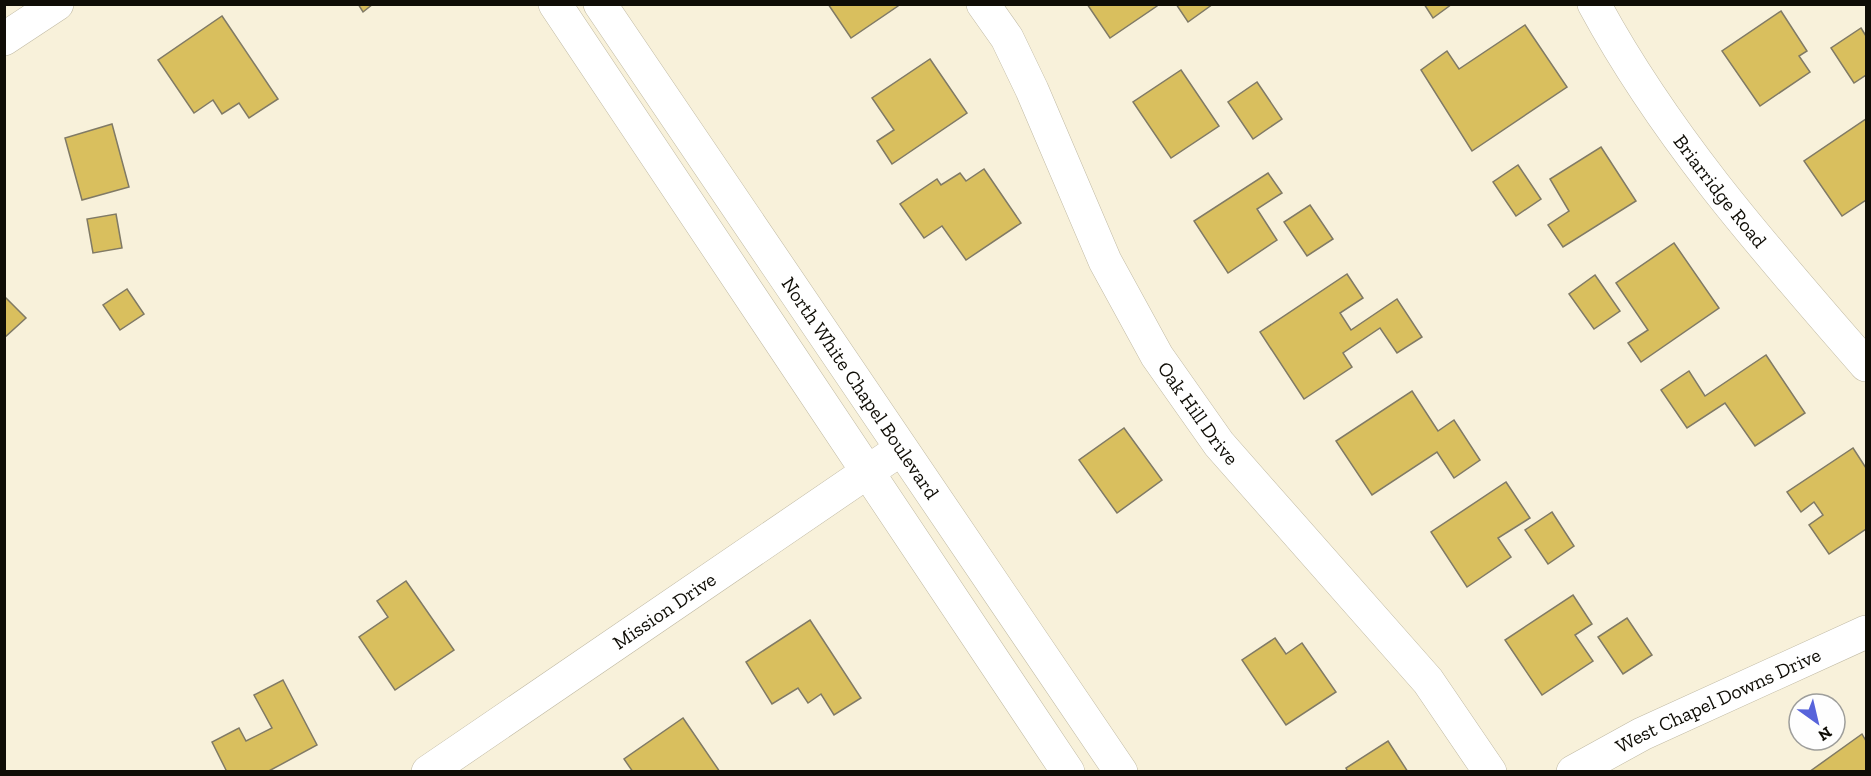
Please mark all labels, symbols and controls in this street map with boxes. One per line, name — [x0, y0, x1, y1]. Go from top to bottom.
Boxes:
street label: Briarridge Road — [1669, 130, 1772, 253]
street label: North White Chapel Boulevard — [777, 272, 944, 504]
street label: Oak Hill Drive — [1153, 357, 1244, 470]
street label: Mission Drive — [608, 567, 720, 654]
street label: West Chapel Downs Drive — [1611, 642, 1824, 758]
north arrow — [1787, 692, 1847, 752]
text: N — [1815, 723, 1835, 745]

